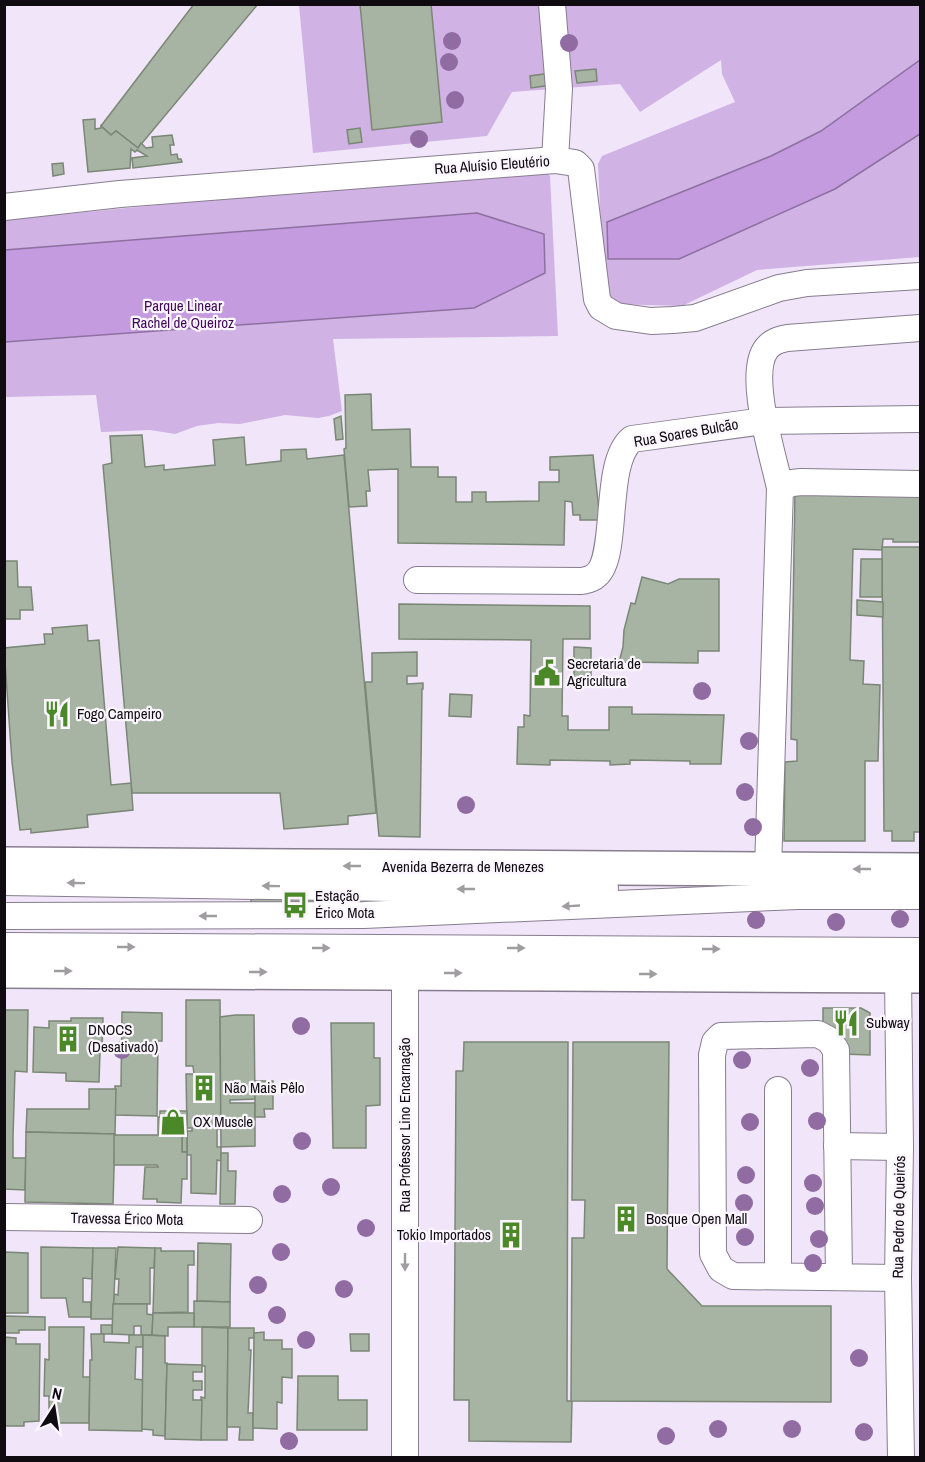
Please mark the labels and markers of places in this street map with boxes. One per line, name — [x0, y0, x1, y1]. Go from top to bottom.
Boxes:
place label: Secretaria de Agricultura — [566, 653, 641, 691]
public building icon: Secretaria de Agricultura — [532, 658, 562, 688]
restaurant icon: Fogo Campeiro — [42, 699, 72, 729]
place label: Fogo Campeiro — [77, 703, 162, 724]
place label: Estação Érico Mota — [315, 885, 375, 923]
bus stop icon: Estação Érico Mota — [280, 890, 310, 920]
restaurant icon: Subway — [831, 1008, 861, 1038]
place label: Subway — [866, 1012, 911, 1033]
place label: DNOCS (Desativado) — [88, 1019, 158, 1057]
building icon: DNOCS (Desativado) — [53, 1024, 83, 1054]
building icon: Não Mais Pêlo — [189, 1073, 219, 1103]
place label: Não Mais Pêlo — [224, 1077, 305, 1098]
shop icon: OX Muscle — [158, 1107, 188, 1137]
place label: OX Muscle — [193, 1111, 253, 1132]
building icon: Bosque Open Mall — [611, 1204, 641, 1234]
place label: Bosque Open Mall — [646, 1208, 747, 1229]
building icon: Tokio Importados — [496, 1220, 526, 1250]
place label: Tokio Importados — [397, 1224, 491, 1245]

